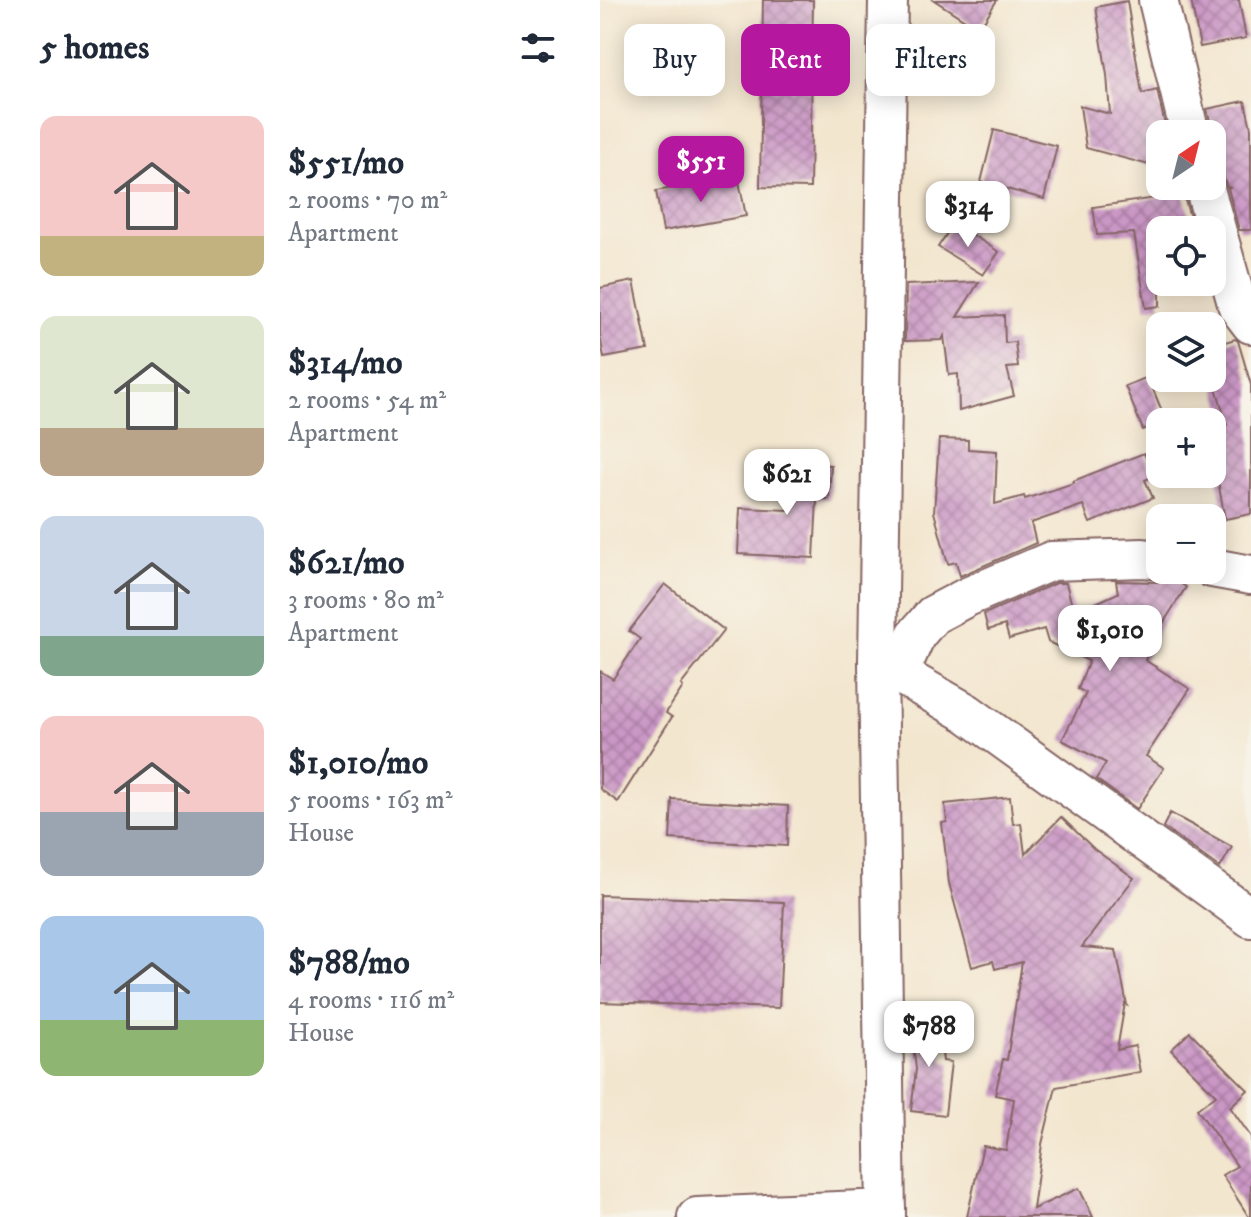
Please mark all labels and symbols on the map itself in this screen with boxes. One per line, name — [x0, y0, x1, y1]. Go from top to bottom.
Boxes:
north arrow — [1146, 120, 1226, 200]
pin: $551 — [654, 136, 748, 204]
pin: $314 — [921, 181, 1015, 249]
pin: $621 — [740, 449, 834, 517]
pin: $1,010 — [1045, 605, 1175, 673]
pin: $788 — [882, 1001, 976, 1069]

